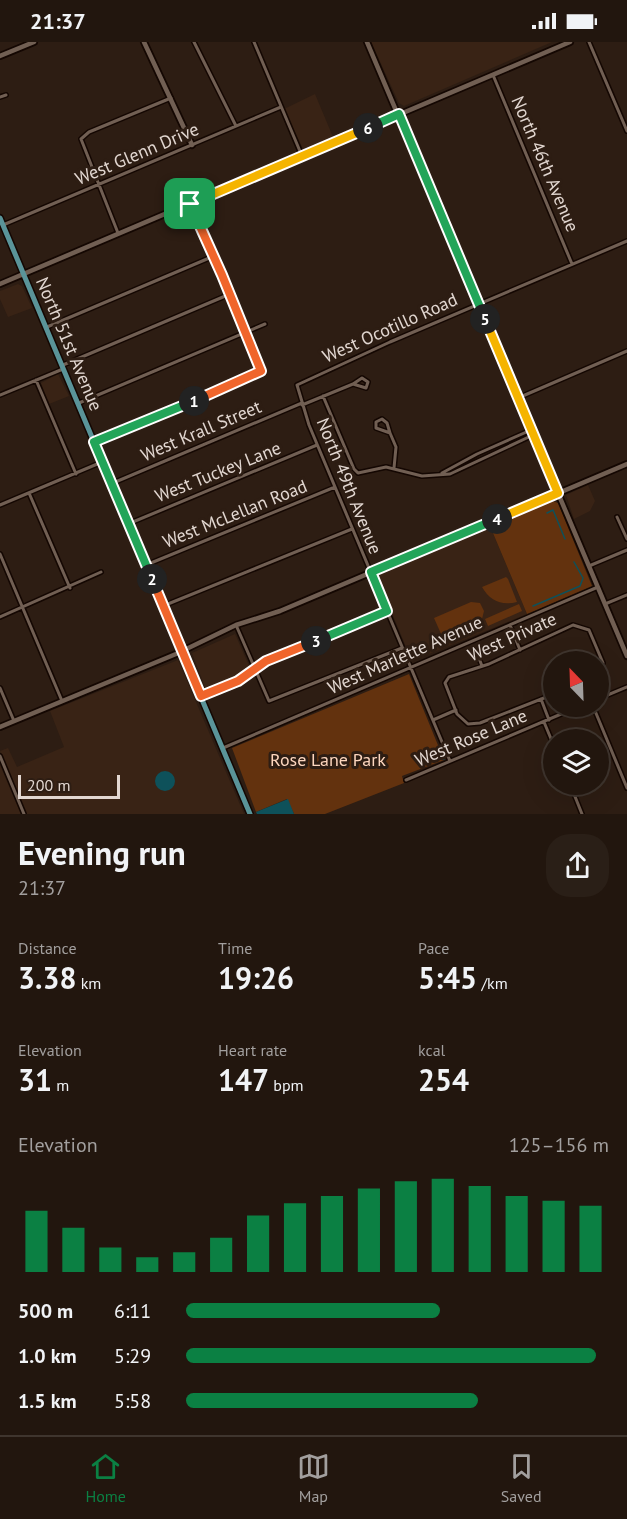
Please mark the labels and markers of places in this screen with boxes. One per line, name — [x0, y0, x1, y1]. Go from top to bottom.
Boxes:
pin: 6 — [353, 113, 383, 143]
pin — [164, 178, 215, 229]
pin: 5 — [470, 304, 500, 334]
pin: 1 — [179, 386, 209, 416]
pin: 4 — [482, 504, 512, 534]
pin: 2 — [137, 564, 167, 594]
pin: 3 — [301, 626, 331, 656]

